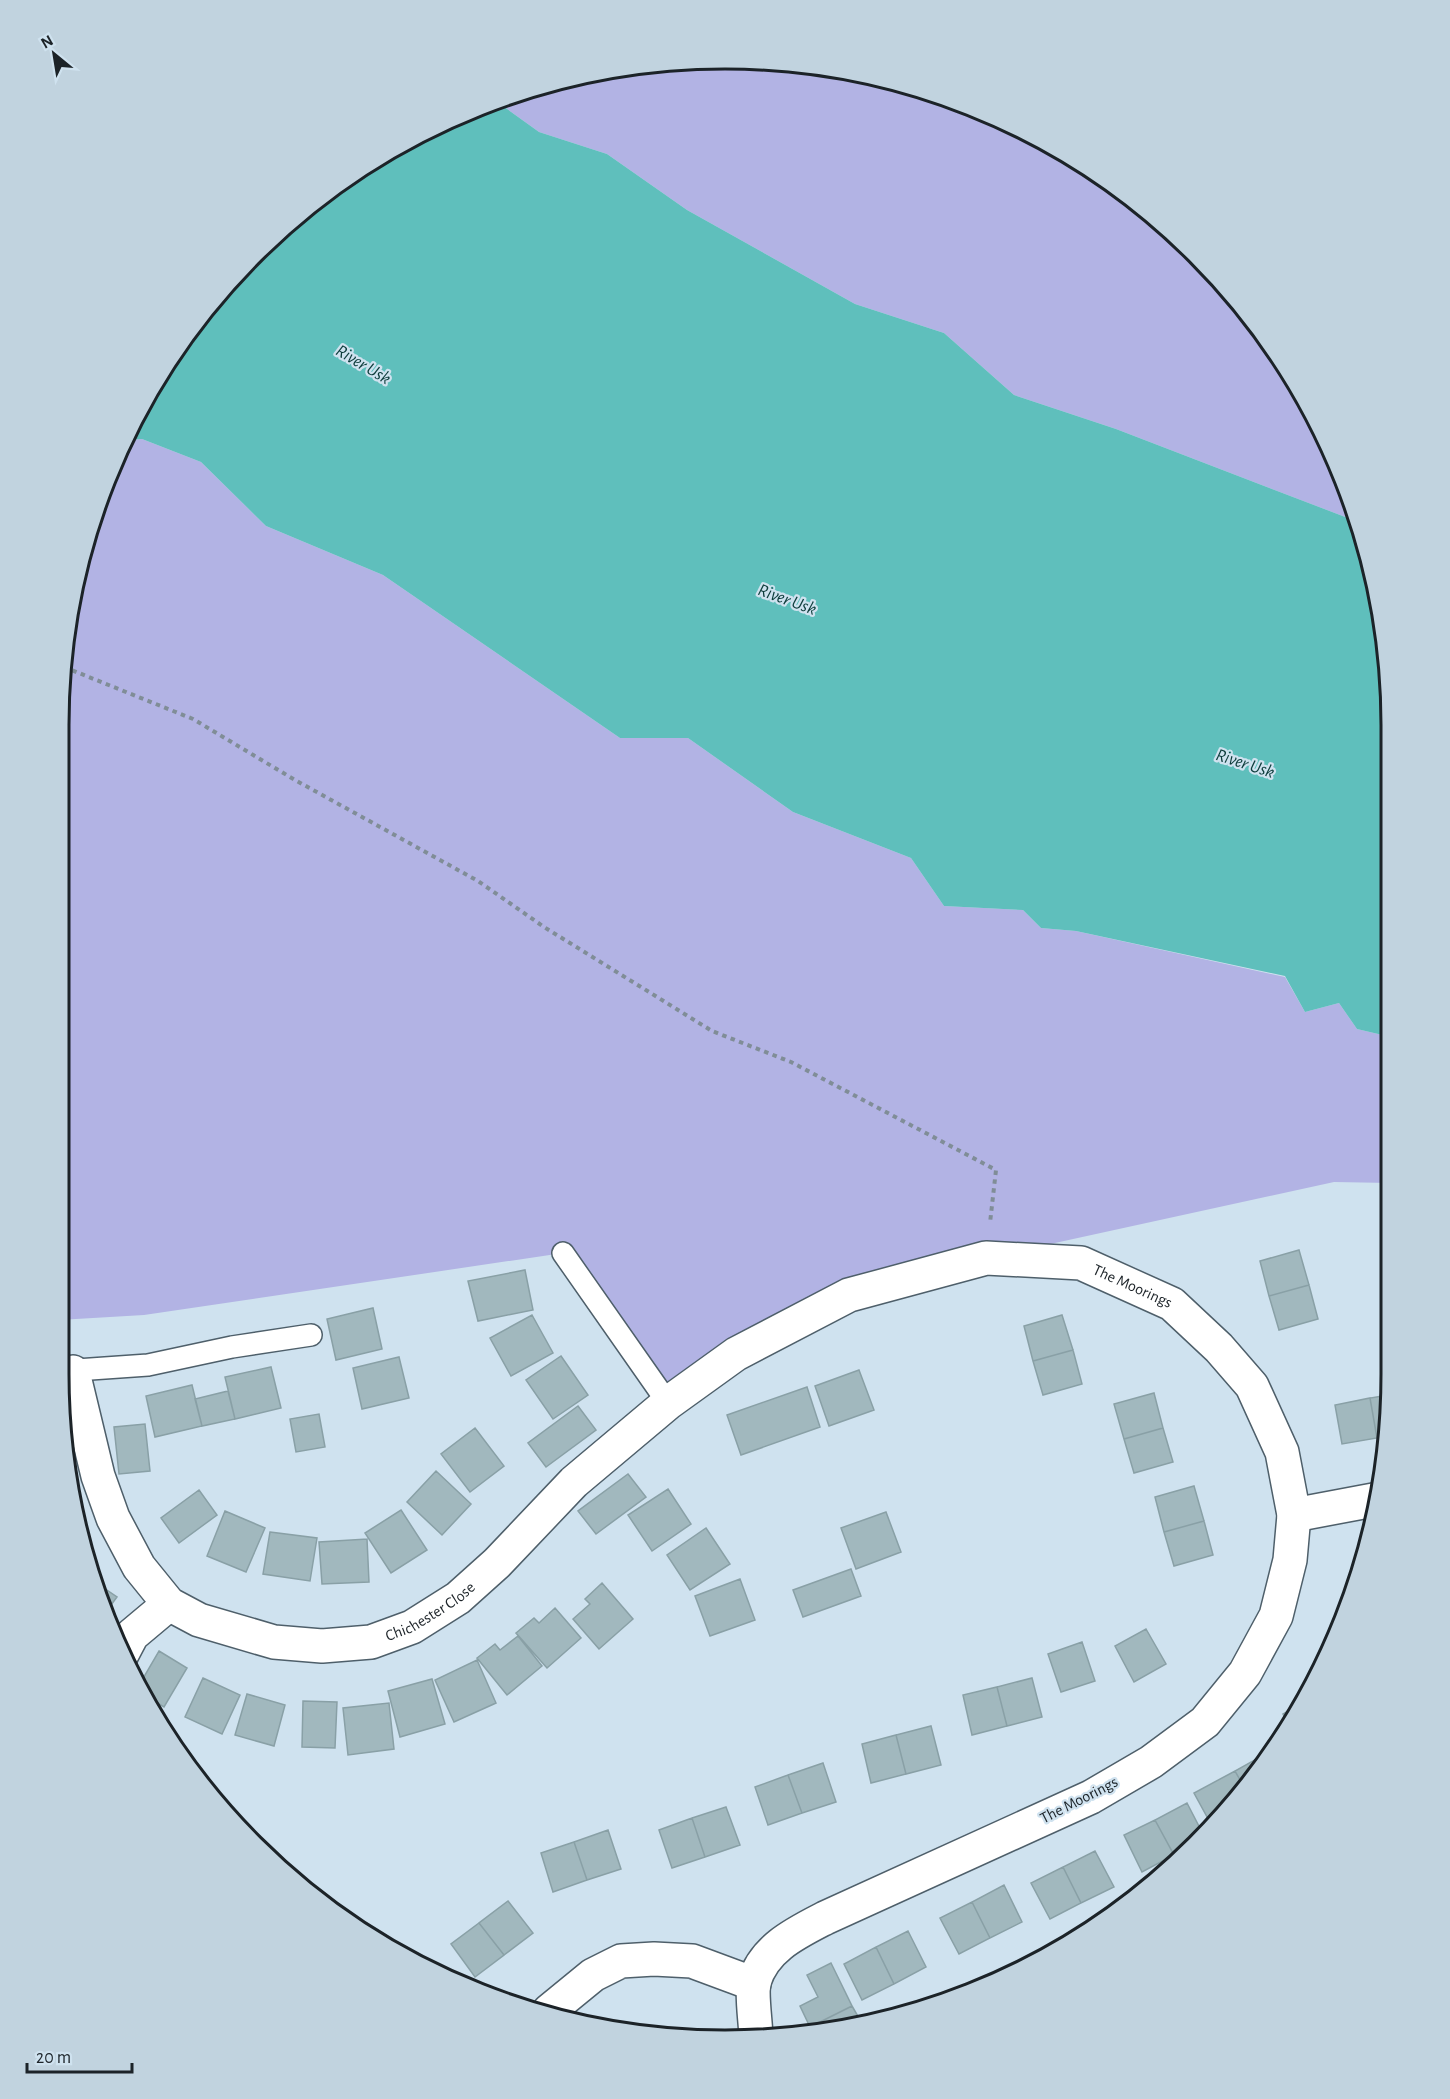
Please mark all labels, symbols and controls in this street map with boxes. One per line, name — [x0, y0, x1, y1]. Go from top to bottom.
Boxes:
north arrow — [24, 24, 84, 84]
text: N — [38, 32, 56, 52]
water label: River Usk — [332, 342, 394, 388]
water label: River Usk — [755, 581, 819, 619]
water label: River Usk — [1213, 746, 1277, 782]
street label: The Moorings — [1091, 1261, 1175, 1311]
street label: Chichester Close — [383, 1579, 478, 1644]
street label: The Moorings — [1038, 1774, 1121, 1826]
scale bar — [27, 2036, 132, 2074]
text: 20 m — [36, 2049, 71, 2067]

